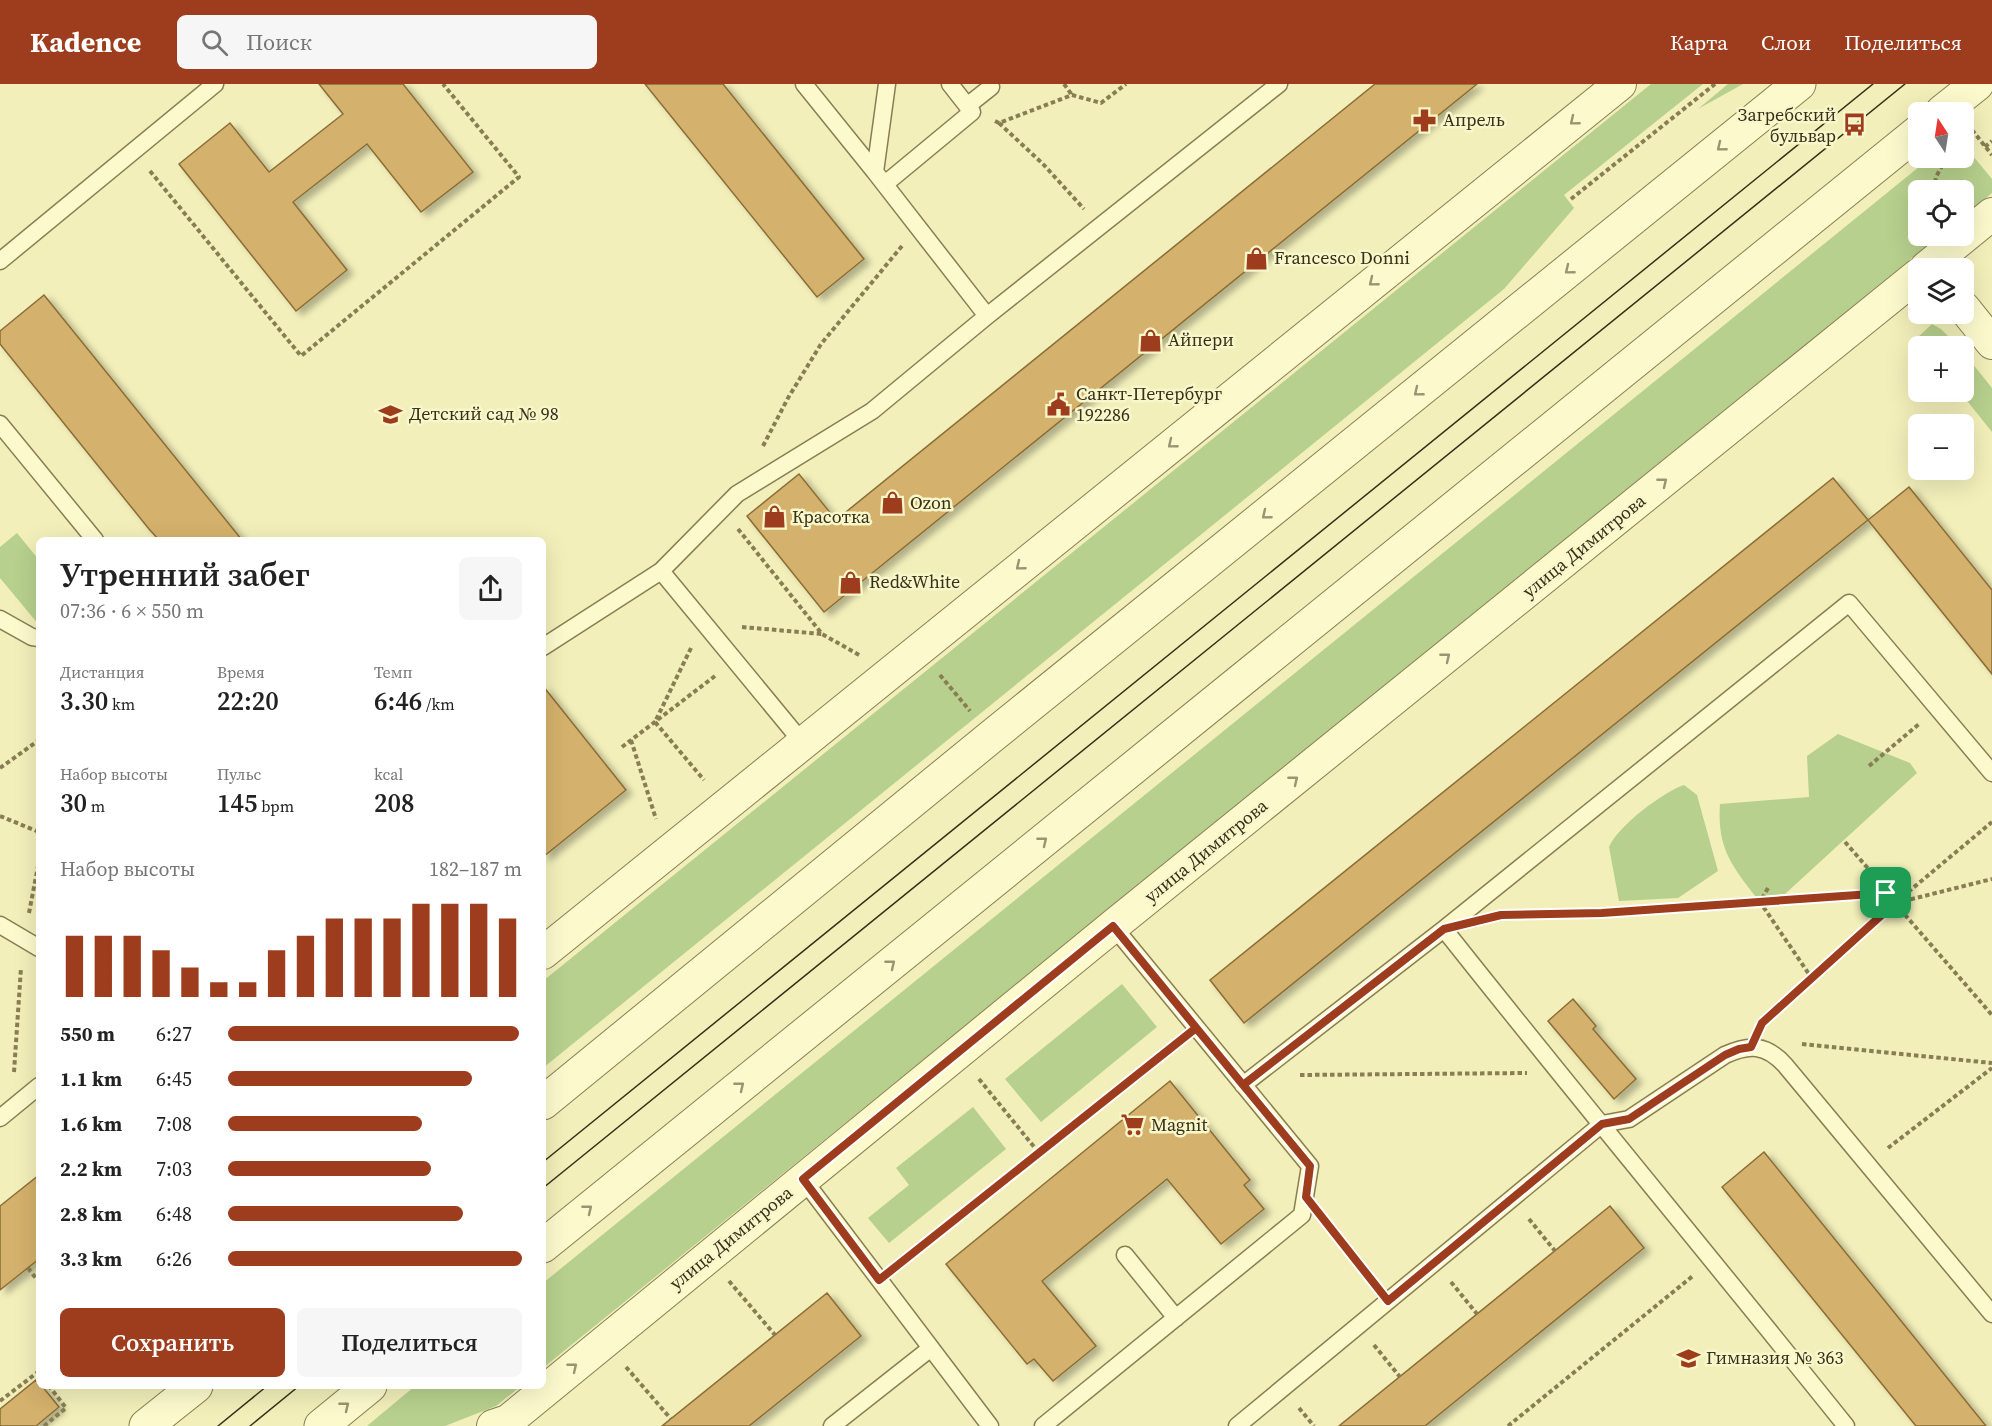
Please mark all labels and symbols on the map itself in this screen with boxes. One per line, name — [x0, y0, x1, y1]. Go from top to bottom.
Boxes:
place label: Загребский бульвар — [1738, 102, 1836, 148]
north arrow — [1908, 102, 1974, 168]
pharmacy icon: Апрель — [1412, 107, 1438, 133]
place label: Апрель — [1443, 107, 1505, 132]
bus stop icon: Загребский бульвар — [1841, 112, 1867, 138]
one-way arrow — [1570, 113, 1581, 124]
one-way arrow — [1717, 140, 1728, 151]
shop icon: Francesco Donni — [1243, 245, 1269, 271]
place label: Francesco Donni — [1274, 245, 1410, 270]
one-way arrow — [1565, 262, 1576, 273]
one-way arrow — [1369, 275, 1380, 286]
shop icon: Айпери — [1137, 327, 1163, 353]
place label: Айпери — [1168, 327, 1234, 352]
place label: Санкт-Петербург 192286 — [1076, 381, 1222, 427]
one-way arrow — [1414, 385, 1425, 396]
public building icon: Санкт-Петербург 192286 — [1045, 391, 1071, 417]
school or university icon: Детский сад № 98 — [378, 401, 404, 427]
place label: Детский сад № 98 — [409, 401, 559, 426]
one-way arrow — [1168, 437, 1179, 448]
one-way arrow — [1656, 478, 1667, 489]
street label: улица Димитрова — [1517, 488, 1651, 603]
shop icon: Ozon — [879, 490, 905, 516]
place label: Ozon — [910, 490, 952, 515]
shop icon: Красотка — [761, 504, 787, 530]
place label: Красотка — [792, 504, 871, 529]
one-way arrow — [1262, 507, 1273, 518]
one-way arrow — [1016, 559, 1027, 570]
shop icon: Red&White — [838, 569, 864, 595]
place label: Red&White — [869, 569, 960, 594]
one-way arrow — [1439, 653, 1450, 664]
one-way arrow — [1287, 776, 1298, 787]
street label: улица Димитрова — [1139, 793, 1273, 908]
one-way arrow — [1036, 837, 1047, 848]
pin — [1860, 867, 1911, 918]
one-way arrow — [885, 960, 896, 971]
one-way arrow — [733, 1083, 744, 1094]
supermarket icon: Magnit — [1120, 1112, 1146, 1138]
place label: Magnit — [1151, 1112, 1207, 1137]
street label: улица Димитрова — [664, 1180, 798, 1295]
one-way arrow — [582, 1205, 593, 1216]
school or university icon: Гимназия № 363 — [1675, 1345, 1701, 1371]
place label: Гимназия № 363 — [1706, 1345, 1844, 1370]
one-way arrow — [566, 1364, 577, 1375]
one-way arrow — [339, 1402, 350, 1413]

